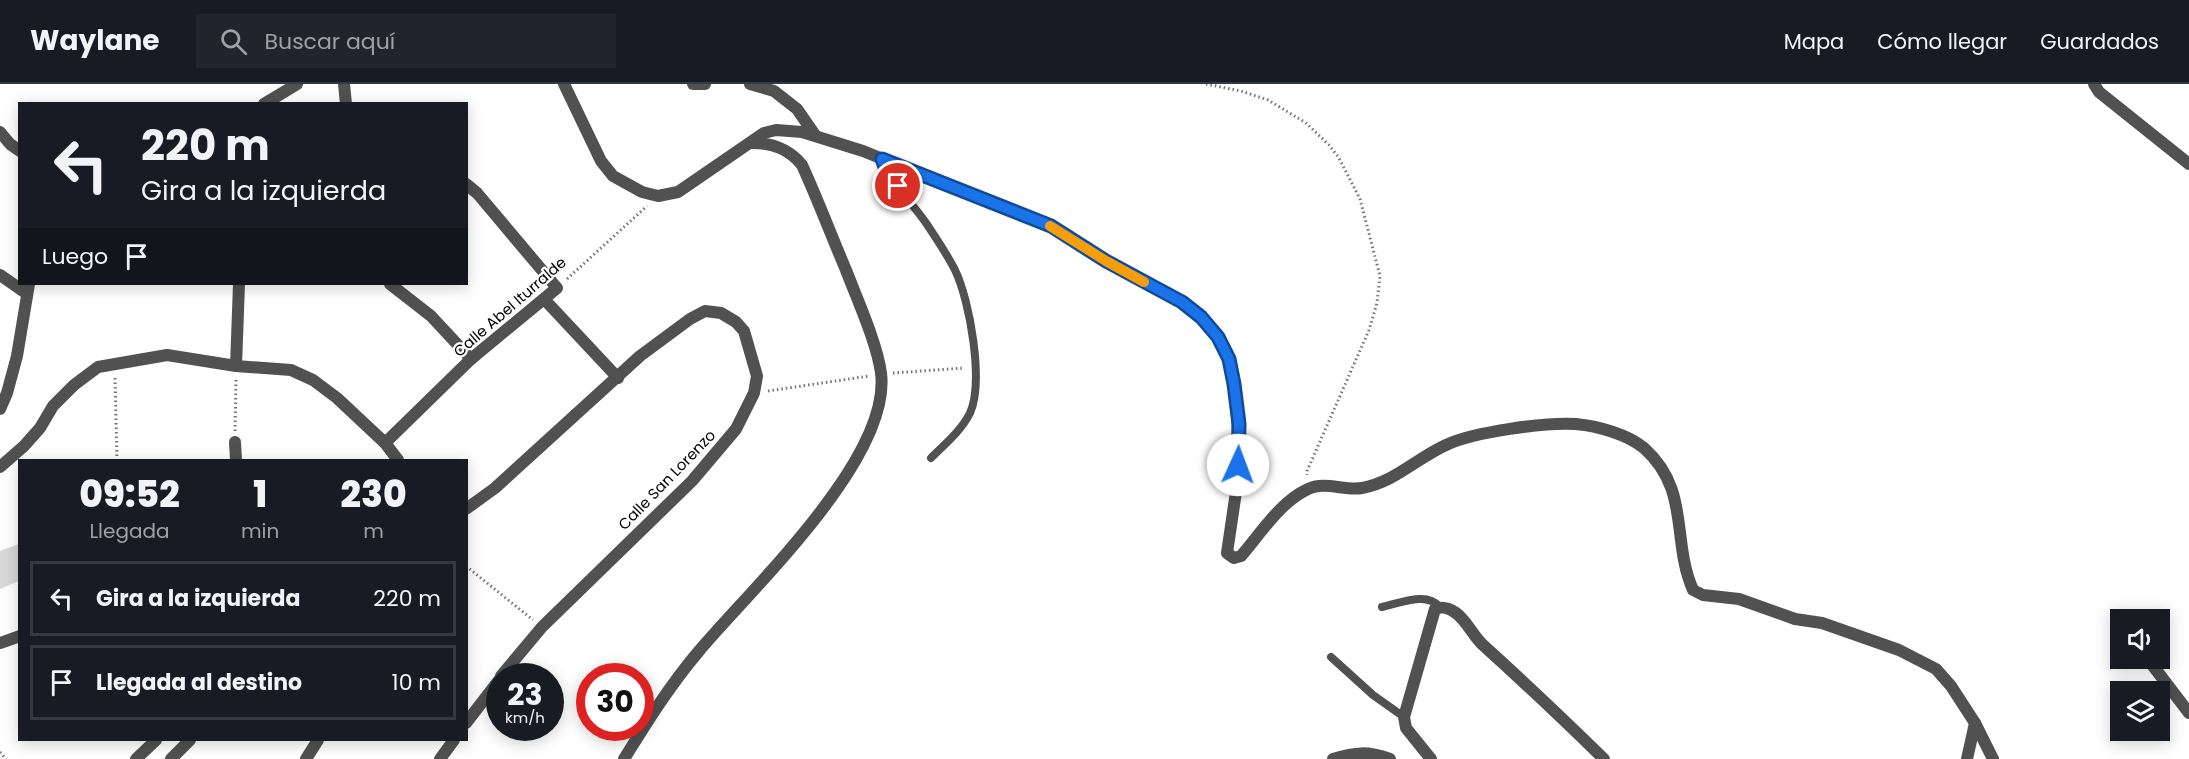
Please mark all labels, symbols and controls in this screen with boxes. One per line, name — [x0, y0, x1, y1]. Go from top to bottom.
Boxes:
search box — [196, 14, 616, 68]
text: Waylane — [30, 21, 160, 60]
icon: search — [217, 25, 250, 58]
text: Buscar aquí — [265, 26, 395, 57]
text: Mapa — [1784, 27, 1844, 56]
text: Cómo llegar — [1877, 27, 2007, 56]
text: Guardados — [2040, 27, 2159, 56]
text: 220 m — [141, 116, 270, 175]
icon: left — [42, 126, 120, 204]
pin — [872, 160, 923, 211]
icon: arrive — [881, 169, 914, 202]
text: Gira a la izquierda — [141, 172, 386, 209]
icon: arrive — [120, 240, 153, 273]
text: Luego — [42, 241, 108, 272]
street label: Calle Abel Iturralde — [449, 252, 570, 361]
street label: Calle San Lorenzo — [613, 425, 720, 534]
position arrow — [1206, 433, 1270, 497]
text: 09:52 — [79, 469, 180, 520]
text: 1 — [253, 469, 267, 520]
text: 230 — [341, 469, 407, 520]
text: Llegada — [89, 517, 170, 545]
text: min — [241, 517, 279, 545]
text: m — [363, 517, 384, 545]
icon: left — [45, 582, 78, 615]
text: Gira a la izquierda — [96, 583, 300, 614]
text: 220 m — [373, 583, 441, 614]
map controls — [2110, 609, 2170, 741]
button: sound — [2110, 609, 2170, 669]
speed limit sign: 30 — [576, 663, 654, 741]
icon: arrive — [45, 666, 78, 699]
text: Llegada al destino — [96, 667, 302, 698]
text: 10 m — [392, 667, 441, 698]
text: 23 — [507, 673, 543, 716]
button: layers — [2110, 681, 2170, 741]
text: km/h — [505, 707, 545, 728]

